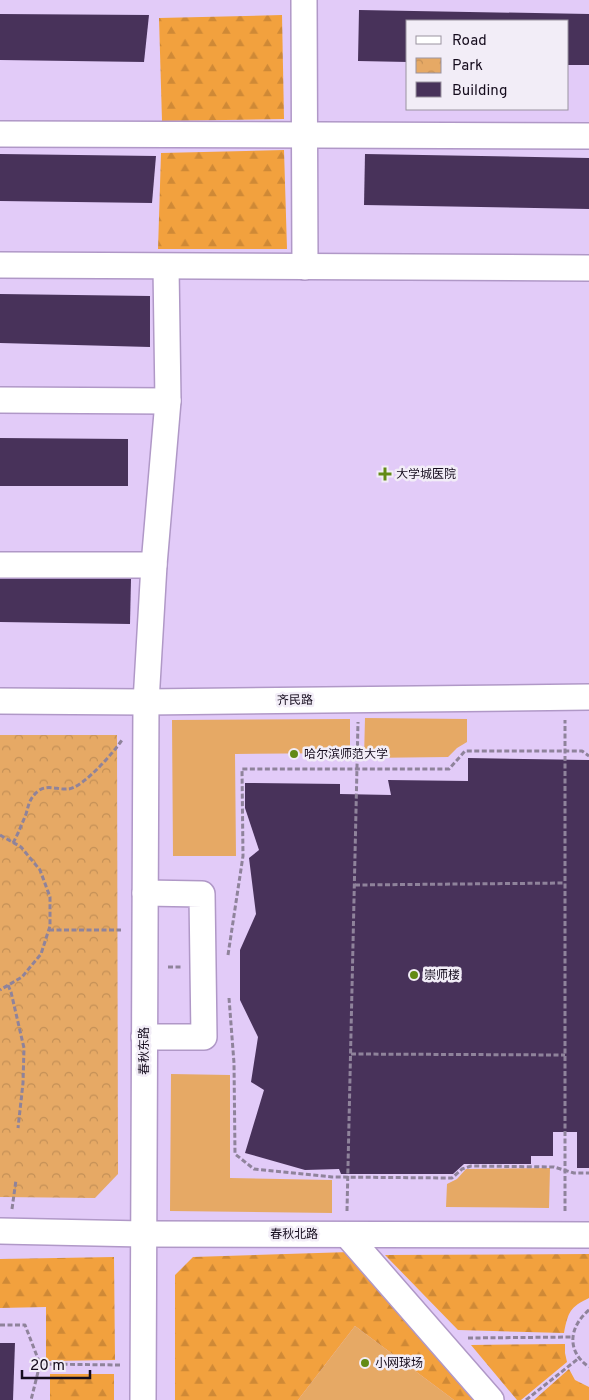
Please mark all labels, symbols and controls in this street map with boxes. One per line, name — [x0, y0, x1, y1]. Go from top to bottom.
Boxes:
legend — [406, 20, 569, 110]
text: Road — [452, 32, 487, 51]
text: Park — [452, 57, 483, 76]
text: Building — [452, 82, 507, 101]
marker: 大学城医院 — [378, 467, 392, 481]
place label: 大学城医院 — [396, 467, 456, 483]
street label: 齐民路 — [277, 693, 313, 709]
place label: 哈尔滨师范大学 — [304, 747, 388, 763]
marker: 哈尔滨师范大学 — [288, 748, 300, 760]
place label: 崇师楼 — [424, 968, 460, 984]
marker: 崇师楼 — [408, 969, 420, 981]
street label: 春秋东路 — [137, 1027, 153, 1075]
street label: 春秋北路 — [270, 1227, 318, 1243]
scale bar — [22, 1348, 90, 1380]
place label: 小网球场 — [375, 1356, 423, 1372]
text: 20 m — [30, 1357, 65, 1376]
marker: 小网球场 — [359, 1357, 371, 1369]

